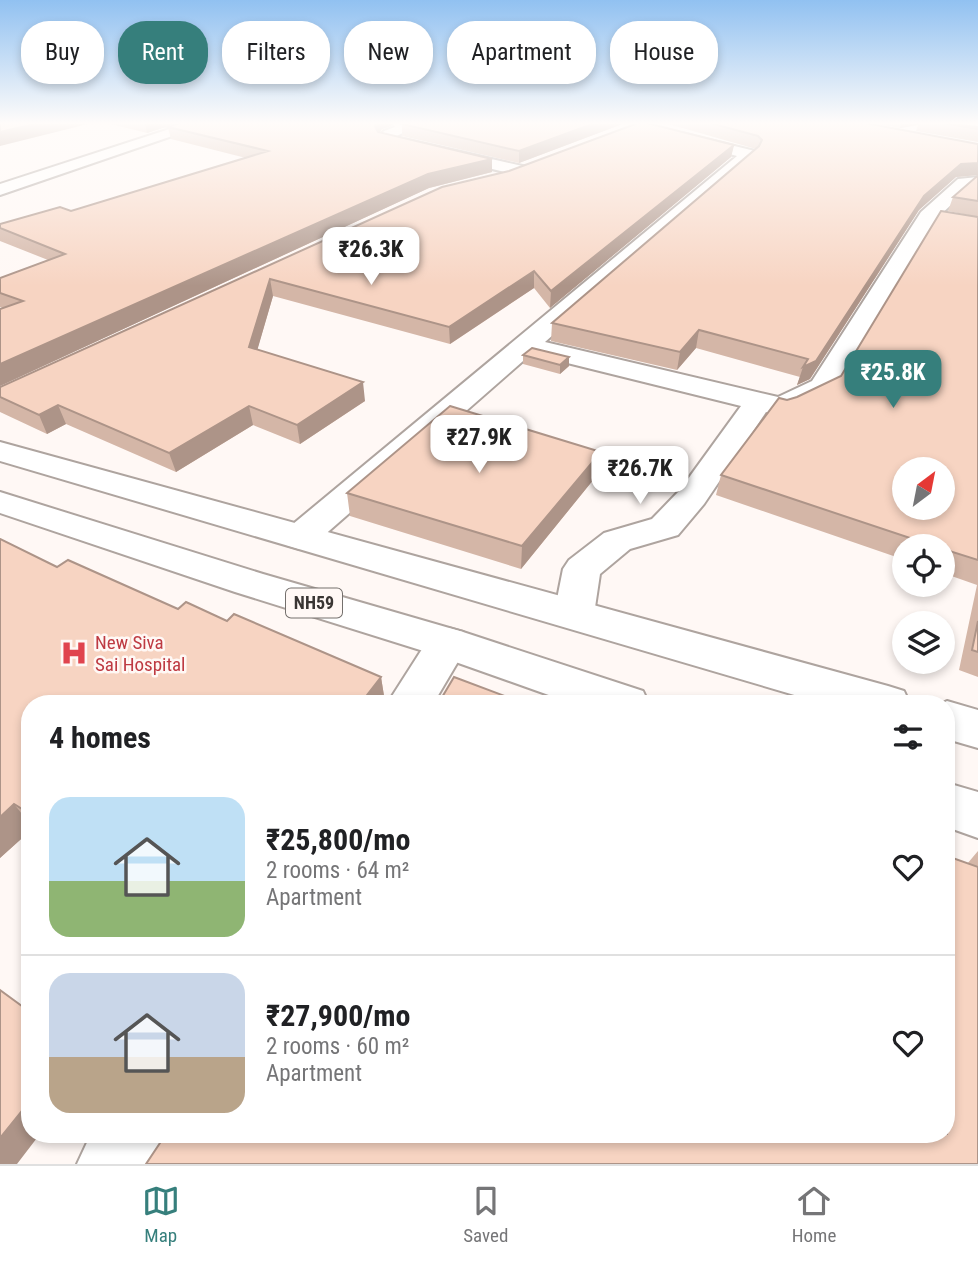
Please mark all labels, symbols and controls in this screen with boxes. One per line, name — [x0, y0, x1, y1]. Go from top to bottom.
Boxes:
chip: Buy — [21, 21, 104, 84]
chip: Rent — [118, 21, 208, 84]
chip: Filters — [222, 21, 330, 84]
chip: New — [344, 21, 433, 84]
chip: Apartment — [447, 21, 596, 84]
chip: House — [610, 21, 718, 84]
pin: ₹26.3K — [314, 228, 428, 287]
text: ₹26.3K — [338, 236, 404, 263]
pin: ₹25.8K — [836, 350, 950, 410]
text: ₹25.8K — [860, 359, 926, 386]
pin: ₹27.9K — [422, 416, 536, 475]
text: ₹27.9K — [446, 424, 512, 451]
pin: ₹26.7K — [583, 447, 697, 506]
text: ₹26.7K — [607, 455, 673, 482]
north arrow — [892, 457, 956, 520]
map controls — [892, 457, 955, 674]
button: locate — [892, 534, 955, 597]
road number: NH59 — [286, 588, 342, 618]
button: layers — [892, 611, 955, 674]
place label: New Siva Sai Hospital — [95, 631, 185, 676]
hospital icon: New Siva Sai Hospital — [59, 638, 89, 668]
icon: filters — [889, 718, 927, 756]
text: 4 homes — [49, 720, 151, 755]
text: ₹25,800/mo — [266, 822, 410, 857]
icon: home — [105, 825, 189, 909]
icon: heart — [889, 848, 927, 886]
text: 2 rooms · 64 m² — [266, 857, 409, 884]
text: Apartment — [266, 884, 362, 911]
text: ₹27,900/mo — [266, 998, 410, 1033]
icon: home — [105, 1001, 189, 1085]
icon: heart — [889, 1024, 927, 1062]
text: 2 rooms · 60 m² — [266, 1033, 409, 1060]
text: Apartment — [266, 1060, 362, 1087]
tab: Map — [142, 1182, 180, 1247]
tab: Saved — [463, 1182, 508, 1247]
tab: Home — [792, 1182, 836, 1247]

